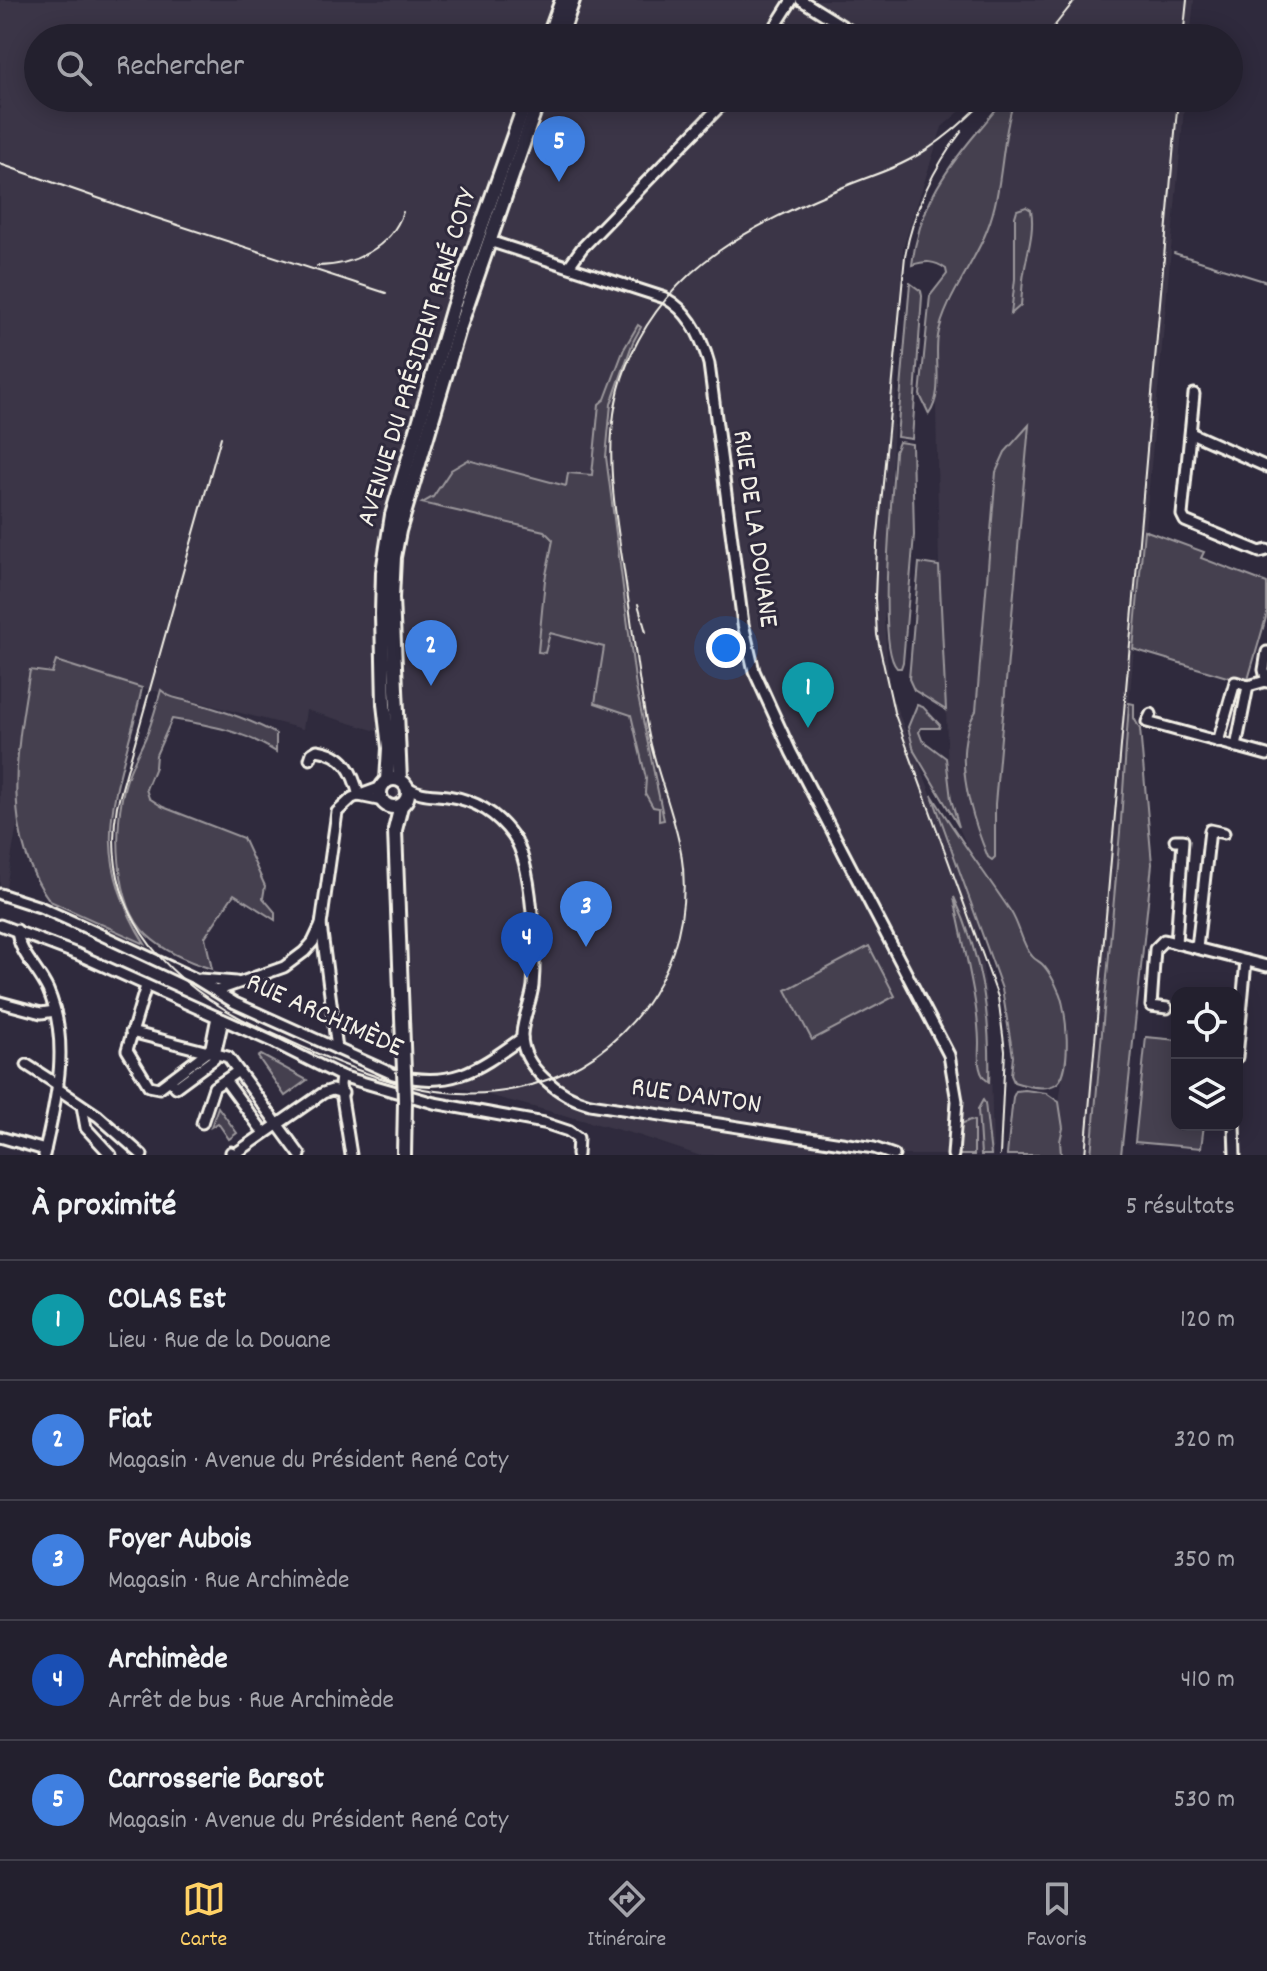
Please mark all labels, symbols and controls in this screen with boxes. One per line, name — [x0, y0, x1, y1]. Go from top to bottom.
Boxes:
search box — [24, 24, 1243, 112]
icon: search — [52, 46, 96, 90]
text: Rechercher — [116, 47, 244, 90]
pin: 5 — [533, 116, 585, 182]
street label: AVENUE DU PRÉSIDENT RENÉ COTY — [348, 183, 490, 532]
street label: RUE DE LA DOUANE — [719, 428, 787, 631]
pin: 2 — [405, 620, 457, 686]
your location — [706, 628, 746, 668]
pin: 1 — [782, 662, 834, 728]
pin: 3 — [560, 881, 612, 947]
pin: 4 — [501, 912, 553, 978]
street label: RUE ARCHIMÈDE — [239, 964, 409, 1070]
map controls — [1171, 987, 1243, 1131]
button: locate — [1171, 987, 1243, 1059]
button: layers — [1171, 1059, 1243, 1131]
street label: RUE DANTON — [628, 1069, 764, 1127]
text: À proximité — [32, 1183, 176, 1232]
text: 5 résultats — [1125, 1189, 1235, 1226]
text: COLAS Est — [108, 1280, 226, 1323]
text: 1 — [55, 1302, 61, 1339]
text: 120 m — [1180, 1302, 1235, 1339]
text: Lieu · Rue de la Douane — [108, 1323, 331, 1360]
text: Fiat — [108, 1400, 152, 1443]
text: 2 — [52, 1422, 64, 1459]
text: 320 m — [1174, 1422, 1235, 1459]
text: Magasin · Avenue du Président René Coty — [108, 1443, 508, 1480]
text: Foyer Aubois — [108, 1520, 252, 1563]
text: 3 — [52, 1542, 64, 1579]
text: 350 m — [1173, 1542, 1235, 1579]
text: Magasin · Rue Archimède — [108, 1563, 350, 1600]
text: Archimède — [108, 1640, 228, 1683]
text: 4 — [53, 1662, 63, 1699]
text: 410 m — [1181, 1662, 1235, 1699]
text: Arrêt de bus · Rue Archimède — [108, 1683, 394, 1720]
text: Carrosserie Barsot — [108, 1760, 324, 1803]
text: 5 — [52, 1782, 64, 1819]
text: 530 m — [1173, 1782, 1235, 1819]
text: Magasin · Avenue du Président René Coty — [108, 1803, 508, 1840]
tab: Carte — [180, 1877, 227, 1956]
tab: Itinéraire — [587, 1877, 666, 1956]
tab: Favoris — [1026, 1877, 1087, 1956]

